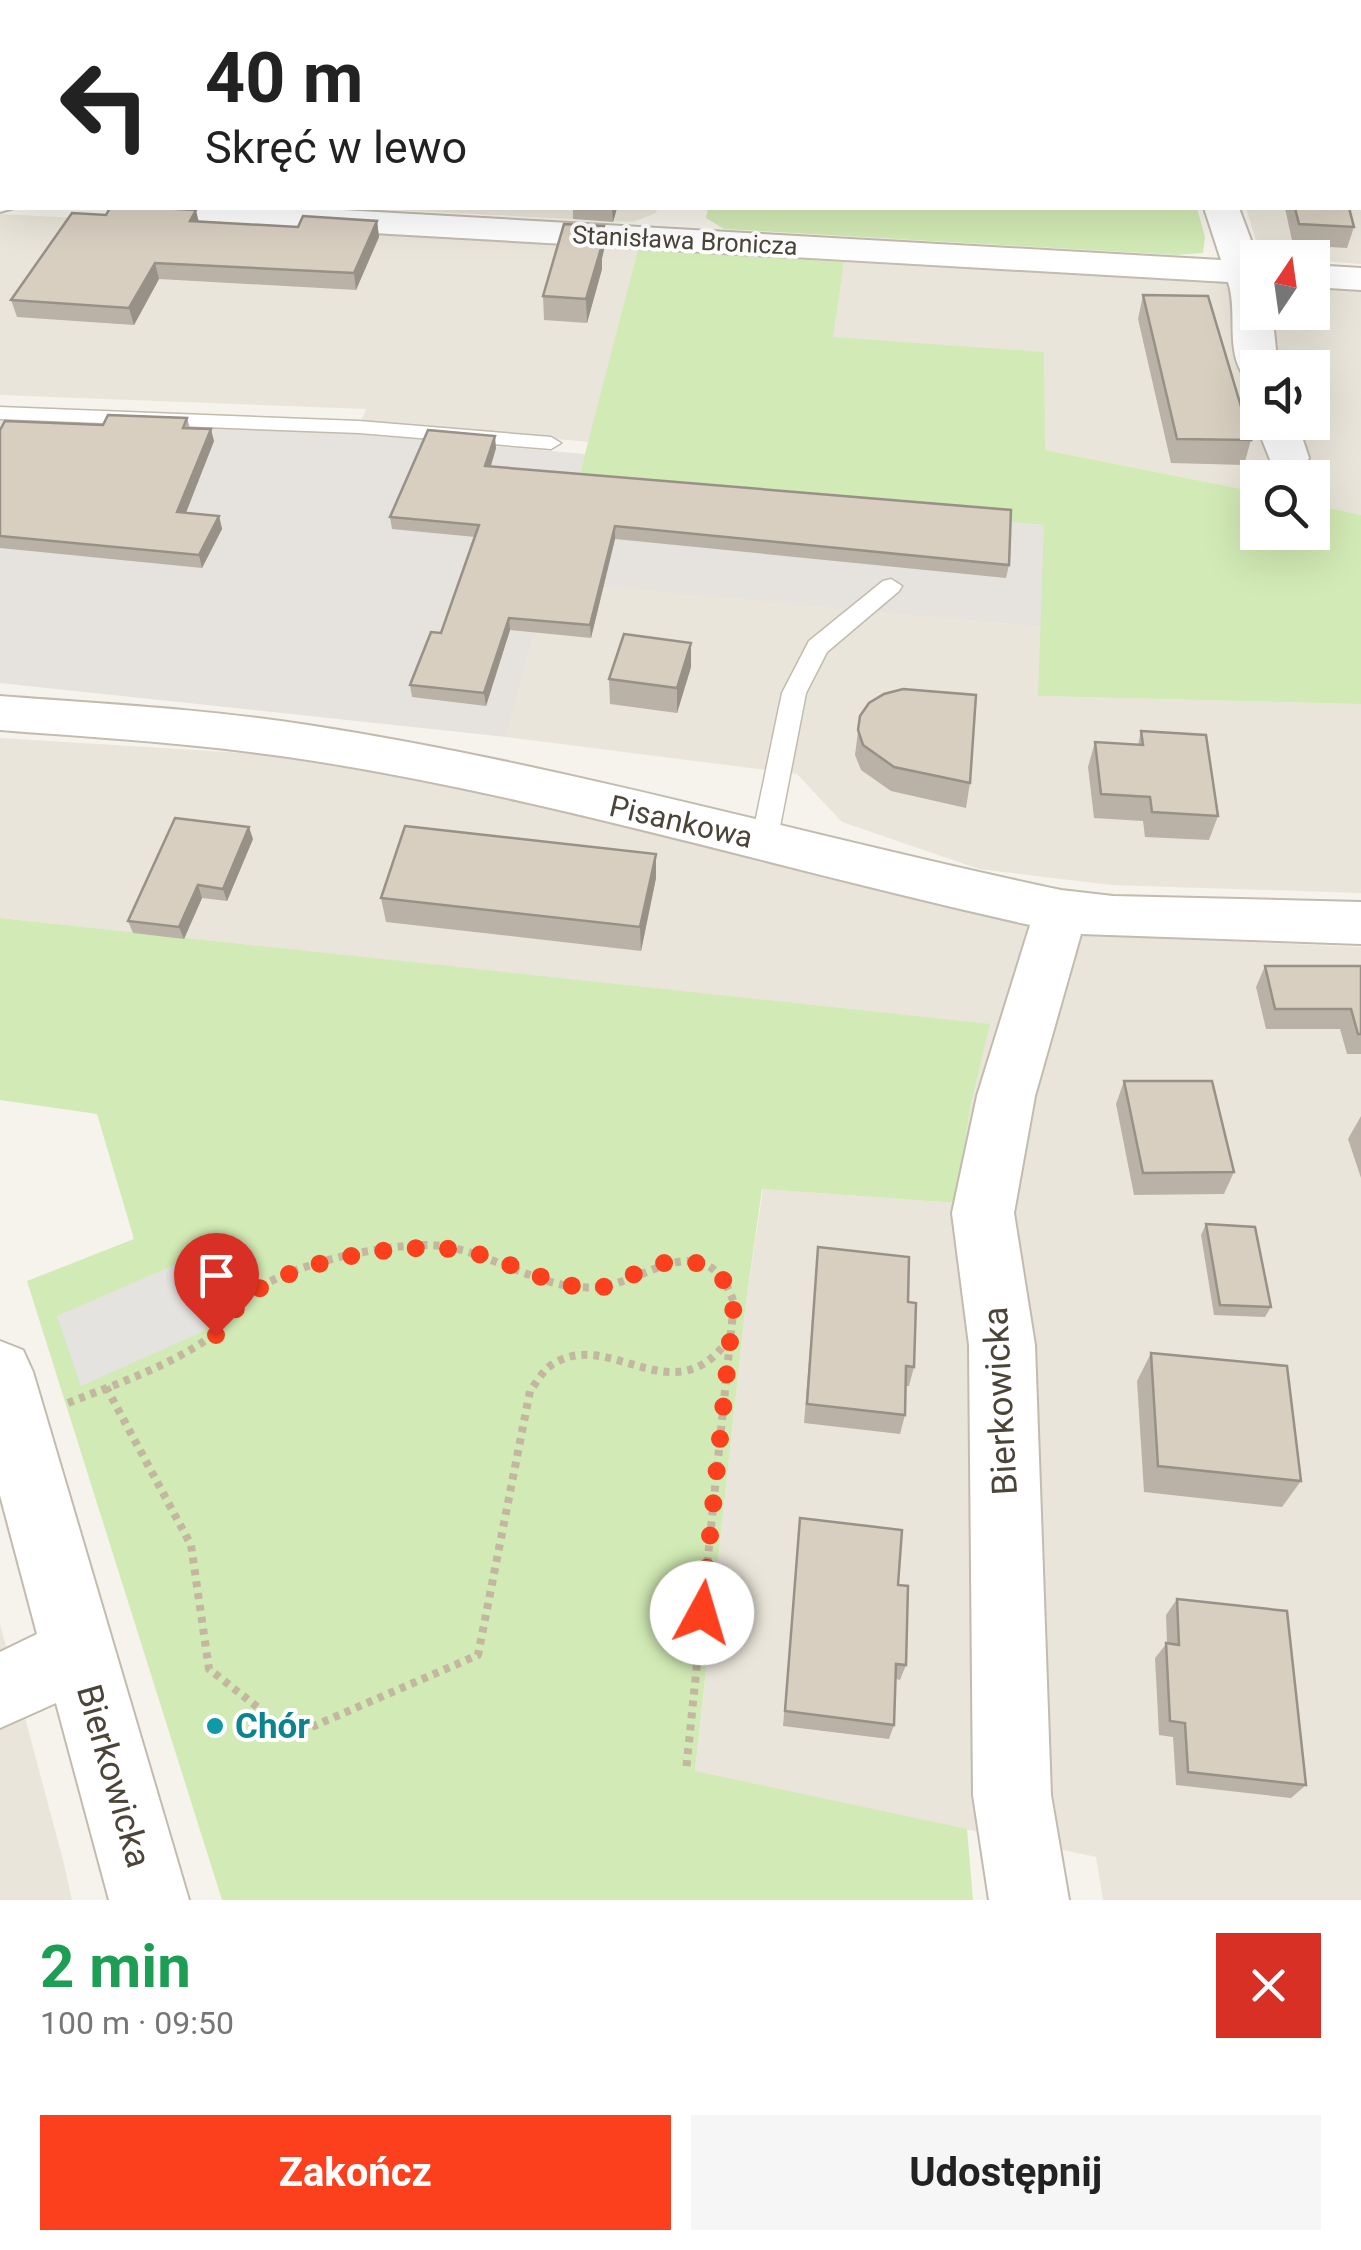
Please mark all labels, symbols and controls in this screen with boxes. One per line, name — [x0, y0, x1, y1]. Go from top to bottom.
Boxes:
text: 40 m — [205, 37, 363, 119]
icon: left — [40, 40, 170, 170]
text: Skręć w lewo — [205, 121, 467, 174]
street label: Stanisława Bronicza — [572, 220, 798, 261]
north arrow — [1240, 240, 1330, 330]
map controls — [1240, 240, 1330, 550]
button: sound — [1240, 350, 1330, 440]
button: search — [1240, 460, 1330, 550]
street label: Pisankowa — [606, 788, 756, 855]
pin — [174, 1233, 259, 1336]
icon: arrive — [189, 1248, 244, 1303]
street label: Bierkowicka — [975, 1306, 1026, 1496]
position arrow — [650, 1561, 754, 1665]
street label: Bierkowicka — [68, 1680, 159, 1872]
place label: Chór — [235, 1706, 310, 1747]
marker: Chór — [204, 1715, 226, 1737]
text: 2 min — [40, 1931, 191, 2002]
button: close — [1216, 1933, 1321, 2038]
text: 100 m · 09:50 — [40, 2004, 234, 2042]
button: Zakończ — [40, 2115, 671, 2230]
button: Udostępnij — [691, 2115, 1321, 2230]

